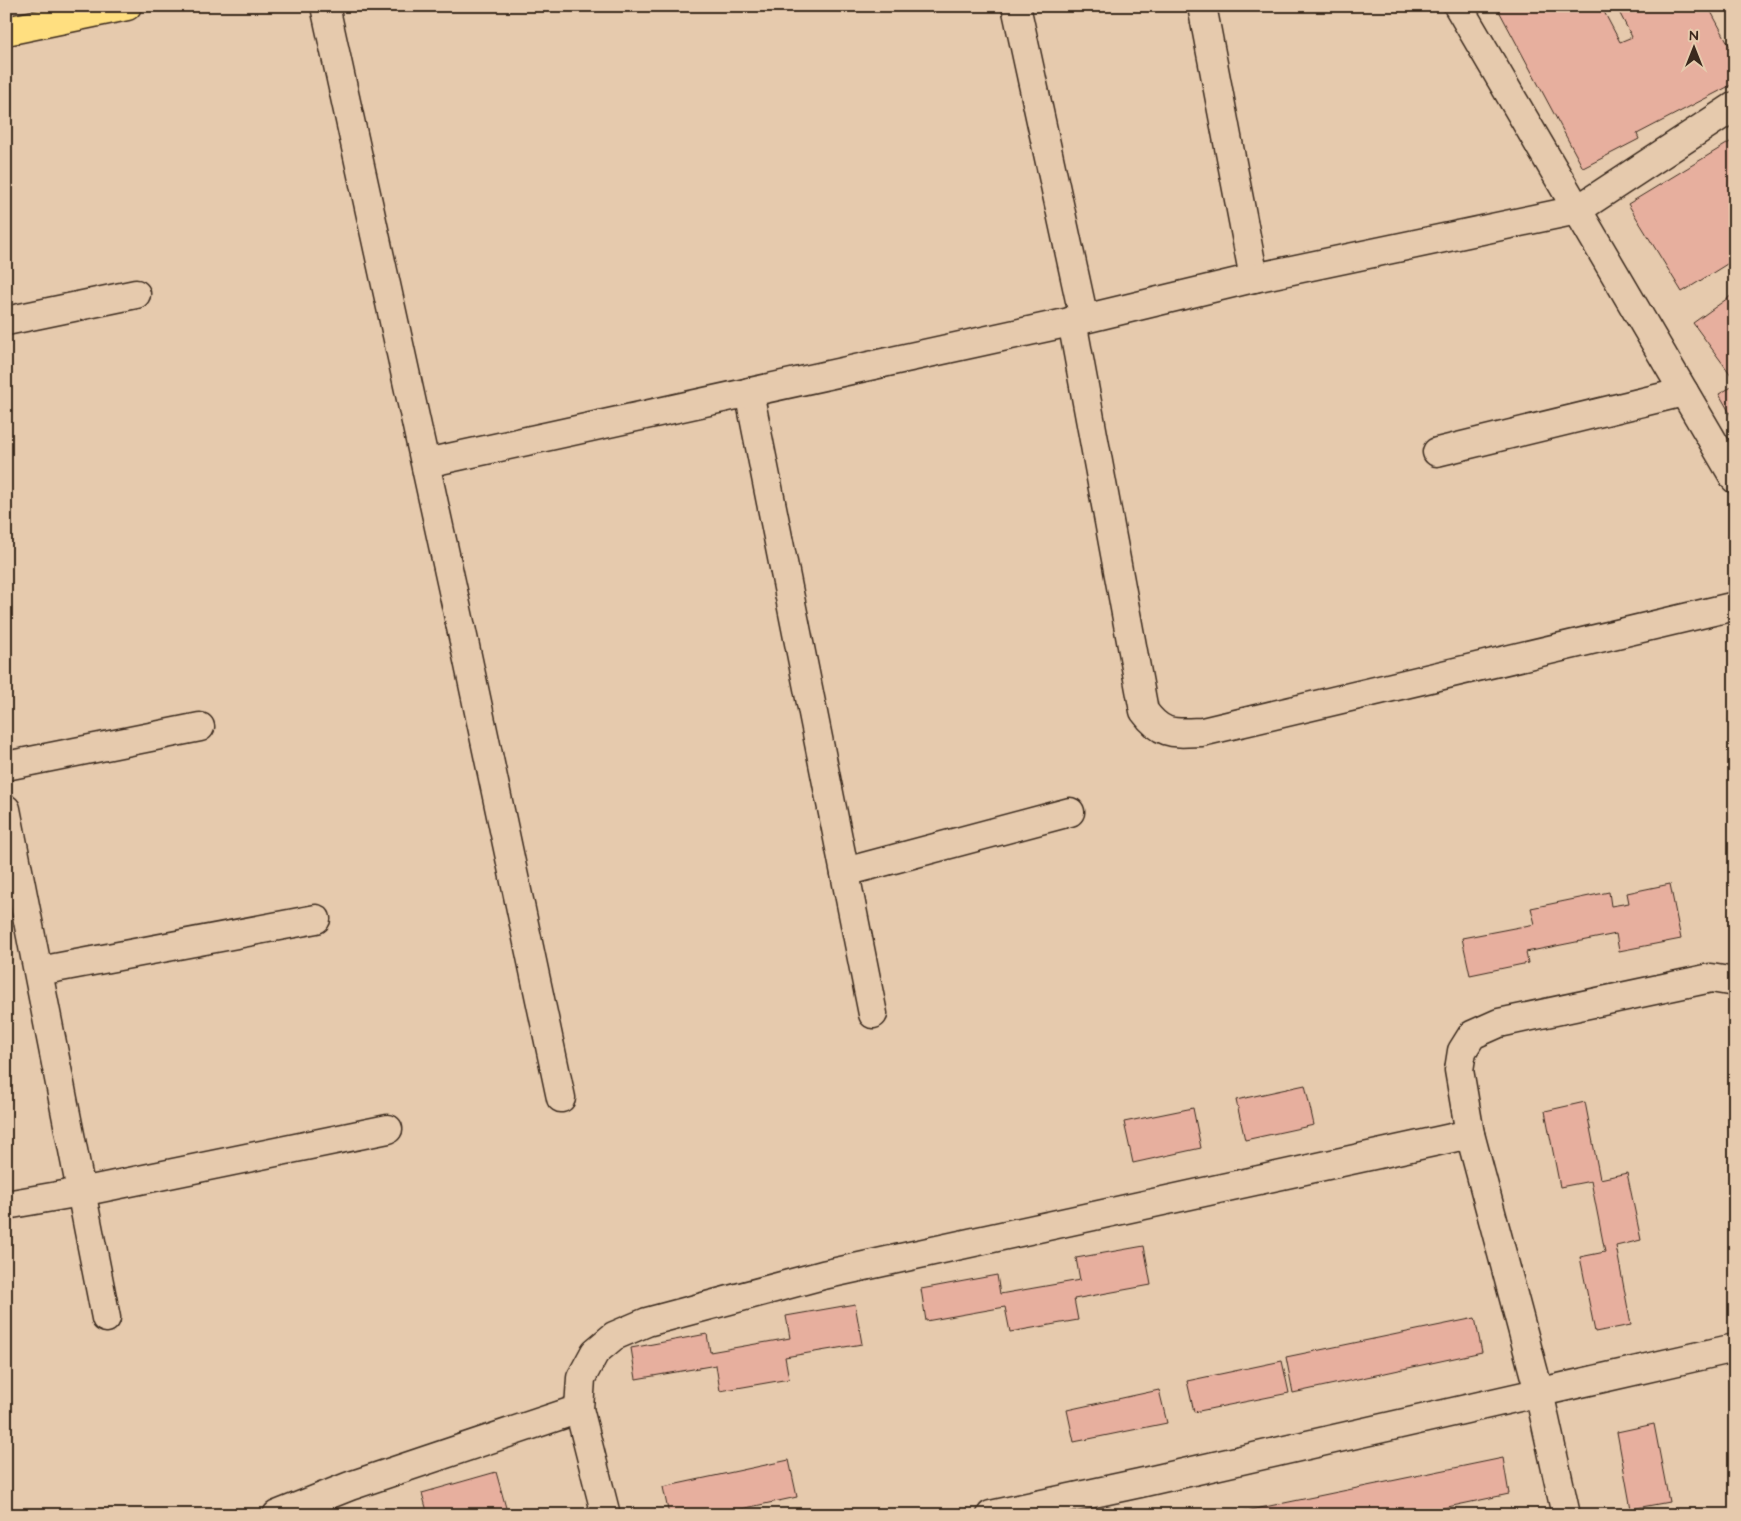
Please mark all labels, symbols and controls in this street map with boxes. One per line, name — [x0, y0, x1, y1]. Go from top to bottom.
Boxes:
north arrow — [1668, 22, 1718, 72]
text: N — [1690, 26, 1699, 46]

